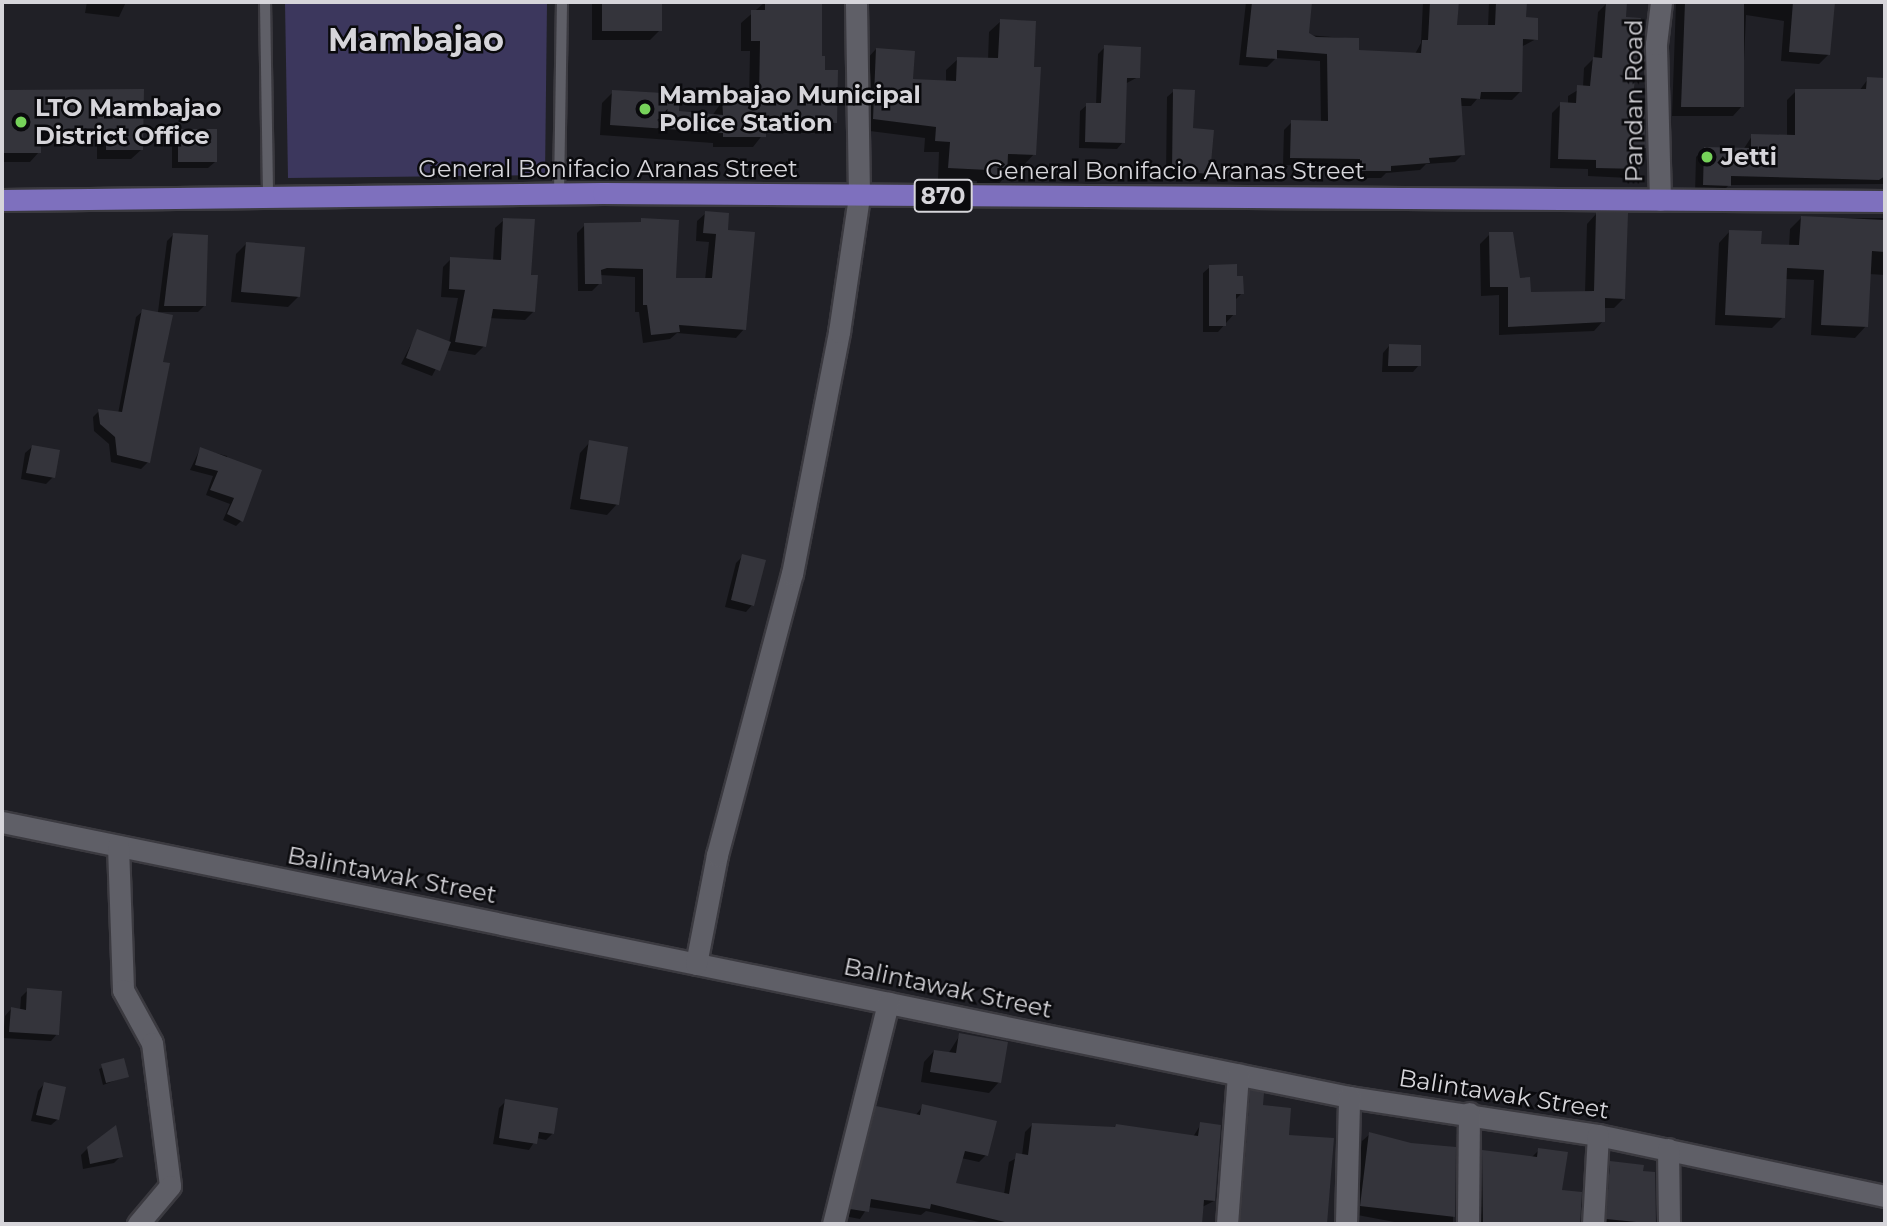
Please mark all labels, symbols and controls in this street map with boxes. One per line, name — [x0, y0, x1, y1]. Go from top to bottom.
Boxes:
street label: Pandan Road — [1620, 20, 1648, 182]
district label: Mambajao — [328, 21, 504, 59]
place label: Mambajao Municipal Police Station — [659, 81, 921, 137]
place label: LTO Mambajao District Office — [35, 94, 221, 150]
marker: Mambajao Municipal Police Station — [637, 101, 653, 117]
marker: LTO Mambajao District Office — [13, 114, 29, 130]
place label: Jetti — [1721, 143, 1777, 171]
marker: Jetti — [1699, 149, 1715, 165]
street label: General Bonifacio Aranas Street — [418, 155, 798, 183]
street label: General Bonifacio Aranas Street — [985, 157, 1365, 185]
road number: 870 — [913, 176, 973, 216]
street label: Balintawak Street — [285, 841, 499, 909]
street label: Balintawak Street — [841, 952, 1055, 1024]
street label: Balintawak Street — [1397, 1063, 1611, 1125]

